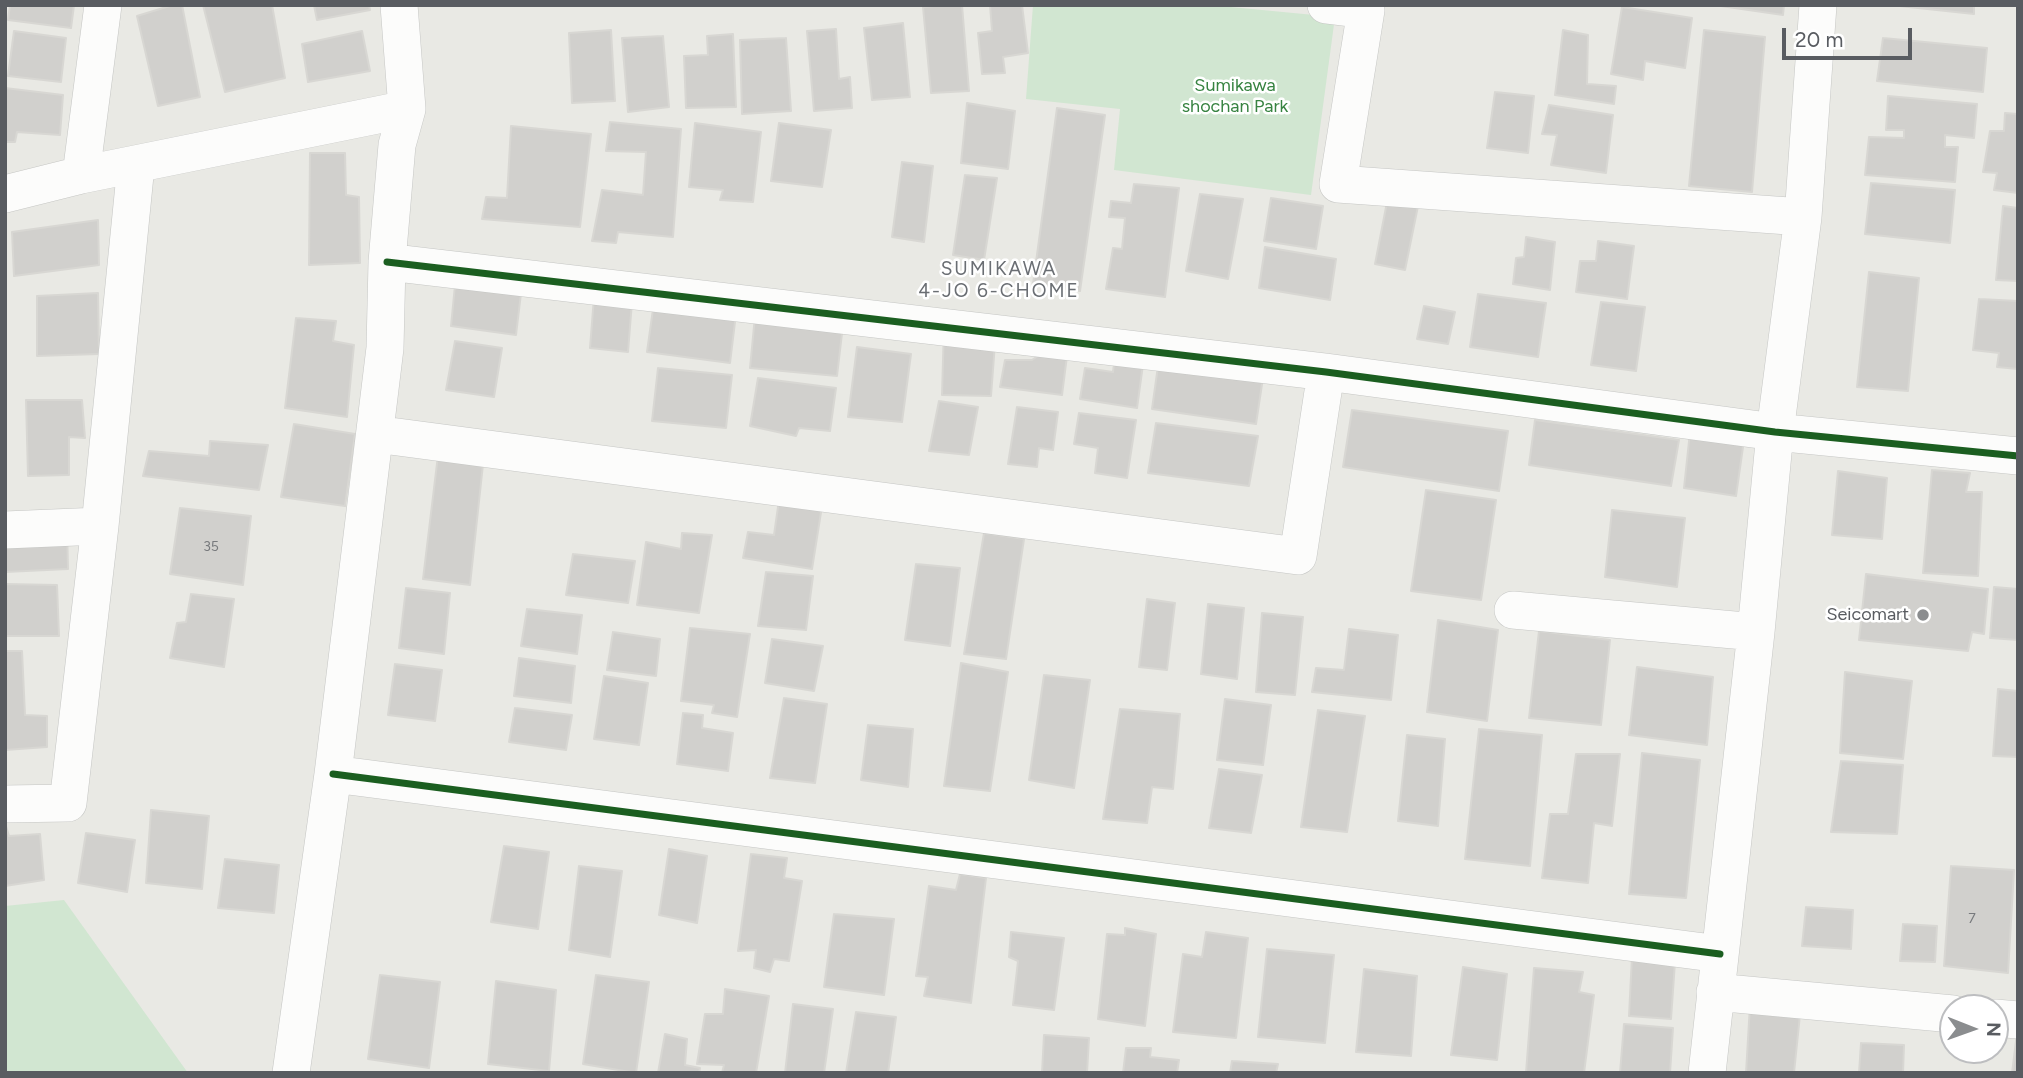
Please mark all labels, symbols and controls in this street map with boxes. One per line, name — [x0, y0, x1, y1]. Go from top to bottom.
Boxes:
scale bar — [1785, 14, 1914, 58]
text: 20 m — [1795, 27, 1843, 52]
park label: Sumikawa shochan Park — [1182, 75, 1288, 118]
district label: SUMIKAWA 4-JO 6-CHOME — [920, 258, 1078, 302]
house number: 35 — [203, 539, 219, 555]
place label: Seicomart — [1826, 604, 1909, 626]
marker: Seicomart — [1915, 607, 1931, 623]
house number: 7 — [1968, 911, 1976, 927]
north arrow — [1939, 994, 2009, 1064]
text: N — [1982, 1022, 2005, 1037]

